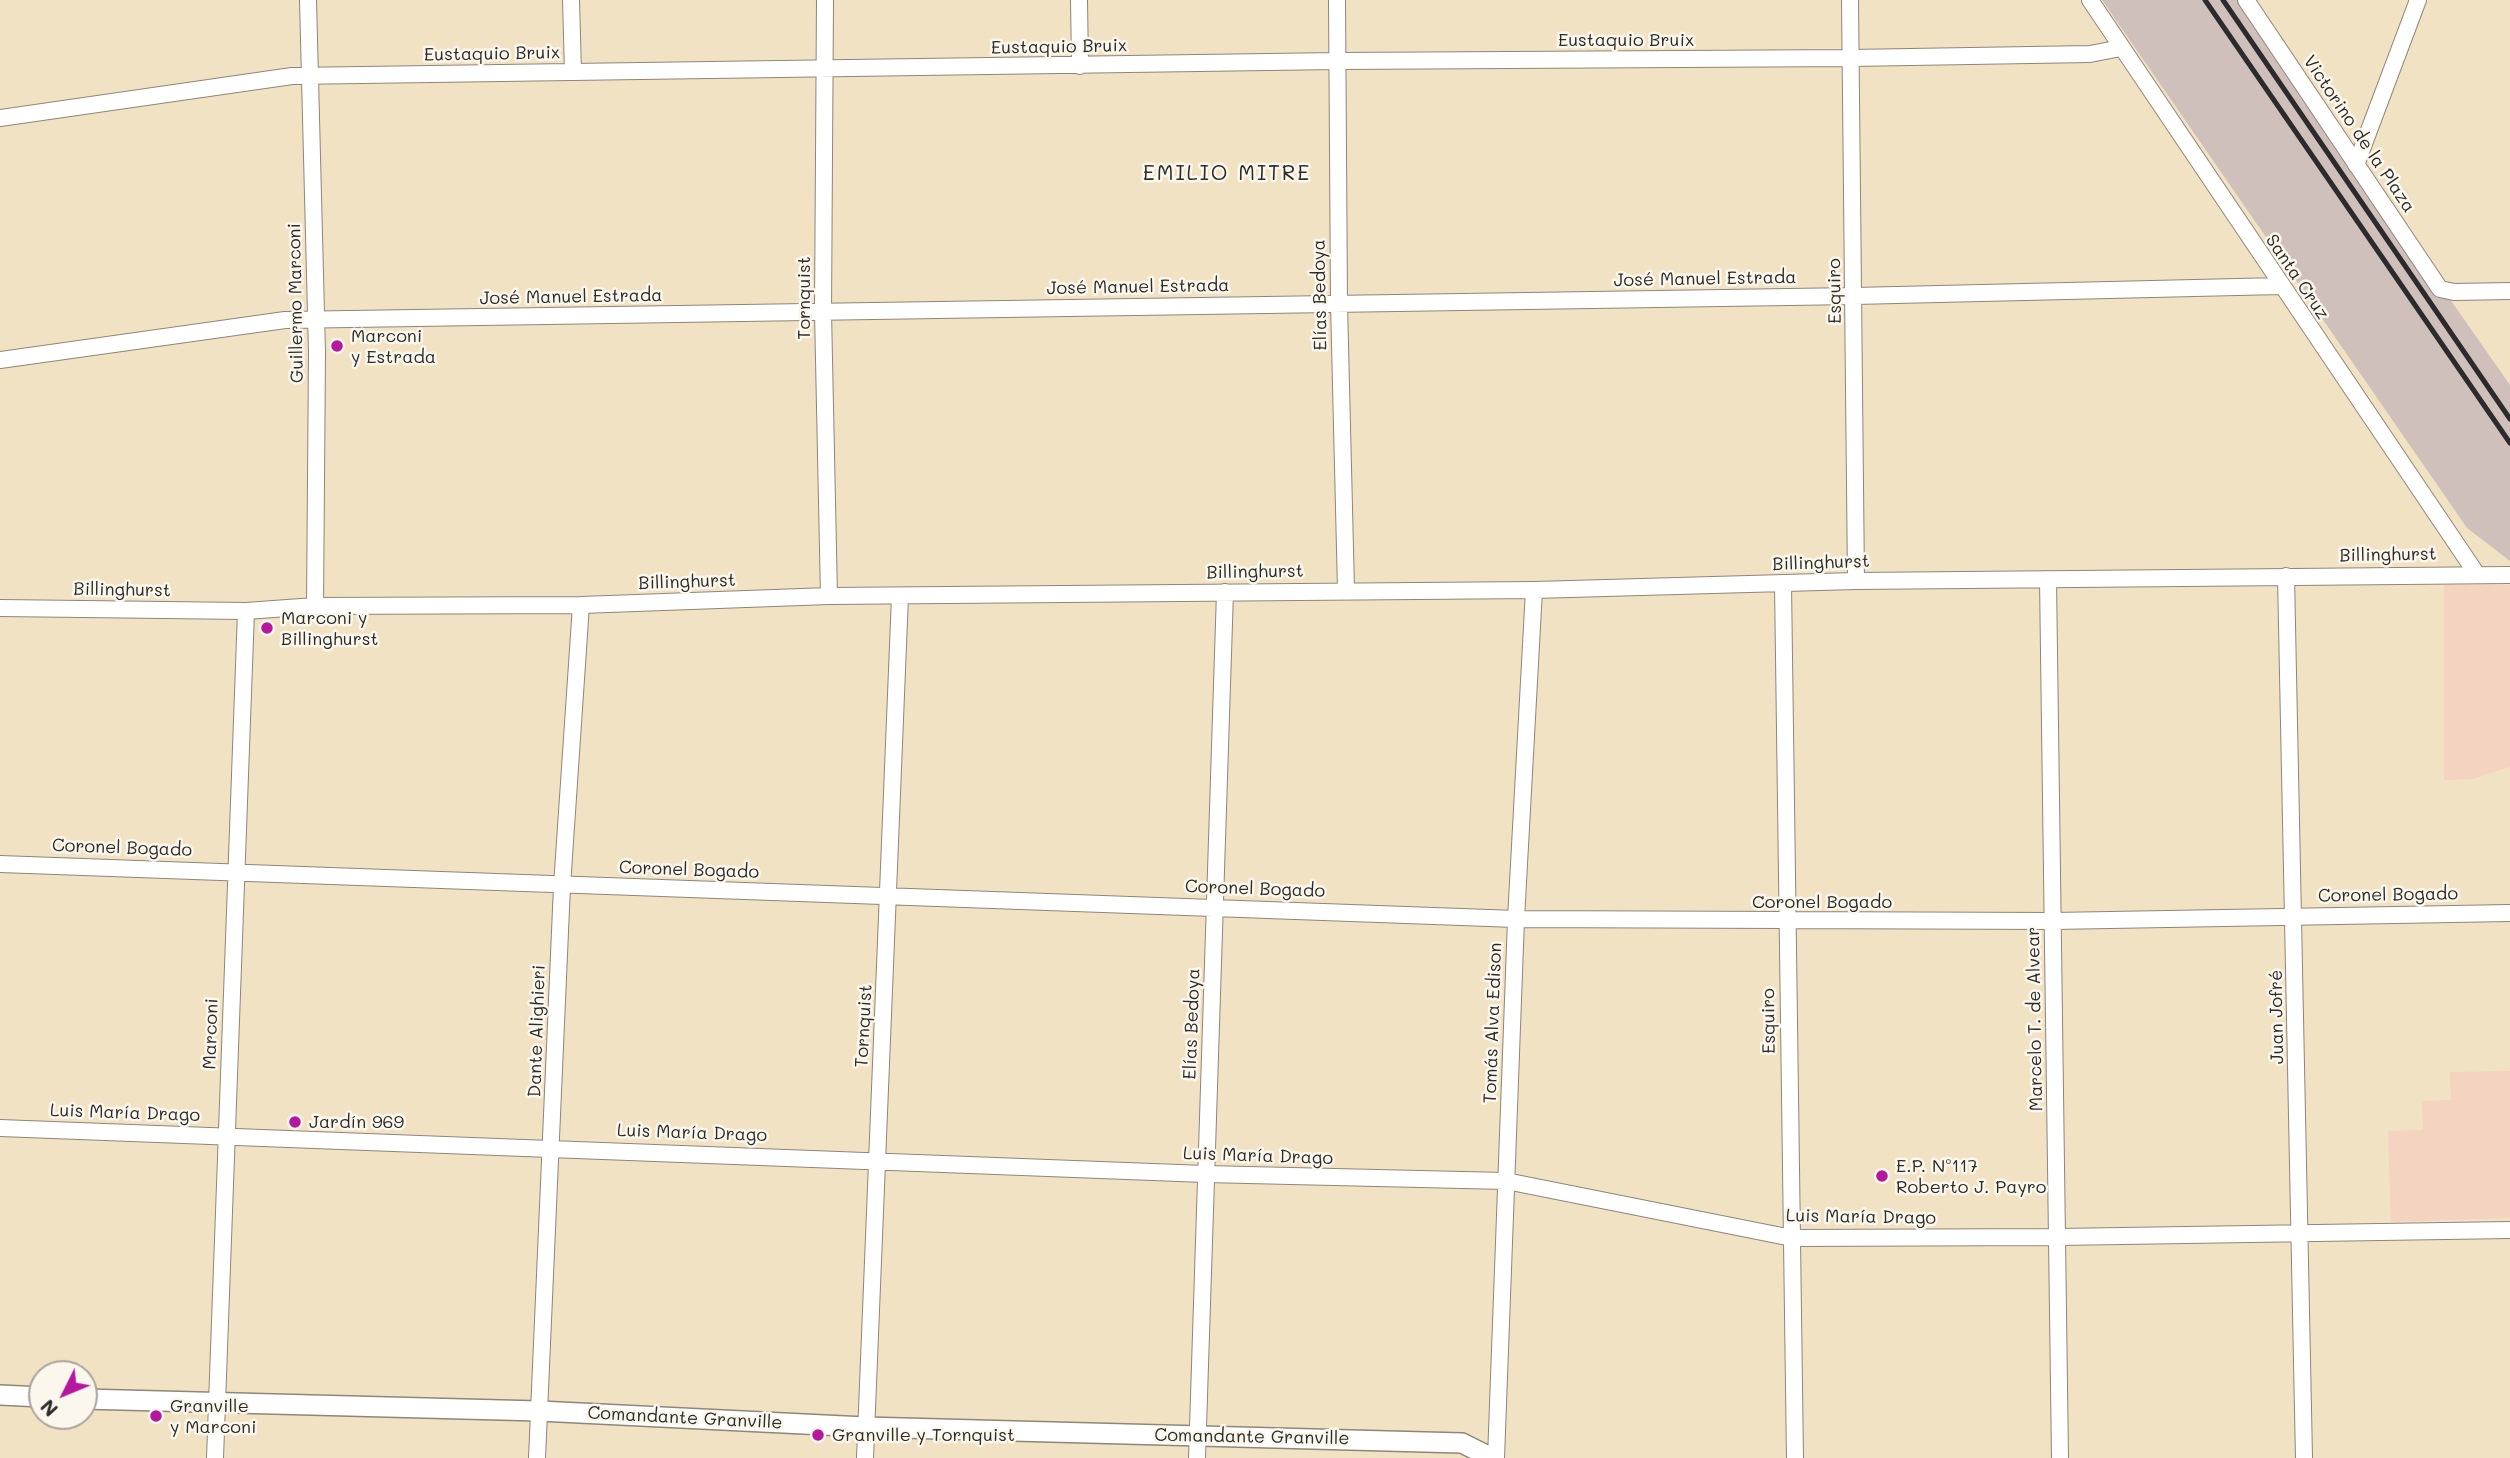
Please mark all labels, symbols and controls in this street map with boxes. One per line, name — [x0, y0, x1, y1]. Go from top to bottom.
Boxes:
street label: Eustaquio Bruix — [1558, 29, 1694, 51]
street label: Eustaquio Bruix — [991, 35, 1127, 59]
street label: Eustaquio Bruix — [424, 42, 560, 66]
street label: Victorino de la Plaza — [2298, 51, 2420, 217]
district label: EMILIO MITRE — [1144, 161, 1310, 187]
street label: Guillermo Marconi — [284, 223, 308, 383]
street label: Santa Cruz — [2261, 230, 2333, 324]
street label: Elías Bedoya — [1308, 239, 1332, 351]
street label: Tornquist — [793, 256, 815, 340]
street label: Esquiro — [1824, 258, 1846, 324]
street label: José Manuel Estrada — [1613, 267, 1797, 291]
street label: José Manuel Estrada — [1046, 275, 1230, 299]
street label: José Manuel Estrada — [479, 285, 663, 309]
place label: Marconi y Estrada — [351, 325, 436, 368]
marker: Marconi y Estrada — [329, 338, 345, 354]
street label: Billinghurst — [2339, 543, 2437, 567]
street label: Billinghurst — [1772, 551, 1870, 575]
street label: Billinghurst — [1206, 560, 1304, 584]
street label: Billinghurst — [638, 570, 736, 594]
street label: Billinghurst — [73, 578, 171, 602]
place label: Marconi y Billinghurst — [281, 607, 378, 650]
marker: Marconi y Billinghurst — [259, 620, 275, 636]
street label: Coronel Bogado — [52, 835, 192, 861]
street label: Coronel Bogado — [619, 857, 759, 883]
street label: Coronel Bogado — [1185, 876, 1325, 902]
street label: Coronel Bogado — [2318, 883, 2458, 907]
street label: Coronel Bogado — [1752, 891, 1892, 913]
street label: Marcelo T. de Alvear — [2023, 927, 2047, 1111]
street label: Tomás Alva Edison — [1479, 942, 1507, 1104]
street label: Dante Alighieri — [524, 964, 550, 1098]
street label: Elías Bedoya — [1179, 968, 1205, 1080]
street label: Juan Jofré — [2265, 970, 2289, 1064]
street label: Tornquist — [851, 984, 877, 1068]
street label: Esquiro — [1758, 988, 1780, 1054]
street label: Marconi — [199, 998, 223, 1070]
street label: Luis María Drago — [50, 1100, 200, 1126]
place label: Jardín 969 — [309, 1111, 404, 1133]
marker: Jardín 969 — [287, 1114, 303, 1130]
street label: Luis María Drago — [617, 1120, 767, 1146]
street label: Luis María Drago — [1183, 1143, 1333, 1169]
place label: E.P. Nº117 Roberto J. Payro — [1896, 1155, 2046, 1198]
marker: E.P. Nº117 Roberto J. Payro — [1874, 1168, 1890, 1184]
street label: Luis María Drago — [1786, 1205, 1936, 1229]
north arrow — [28, 1360, 98, 1430]
text: N — [35, 1395, 63, 1422]
place label: Granville y Marconi — [170, 1395, 256, 1438]
street label: Comandante Granville — [587, 1402, 783, 1434]
marker: Granville y Marconi — [148, 1408, 164, 1424]
place label: Granville y Tornquist — [832, 1424, 1015, 1446]
street label: Comandante Granville — [1154, 1424, 1350, 1450]
marker: Granville y Tornquist — [810, 1427, 826, 1443]

